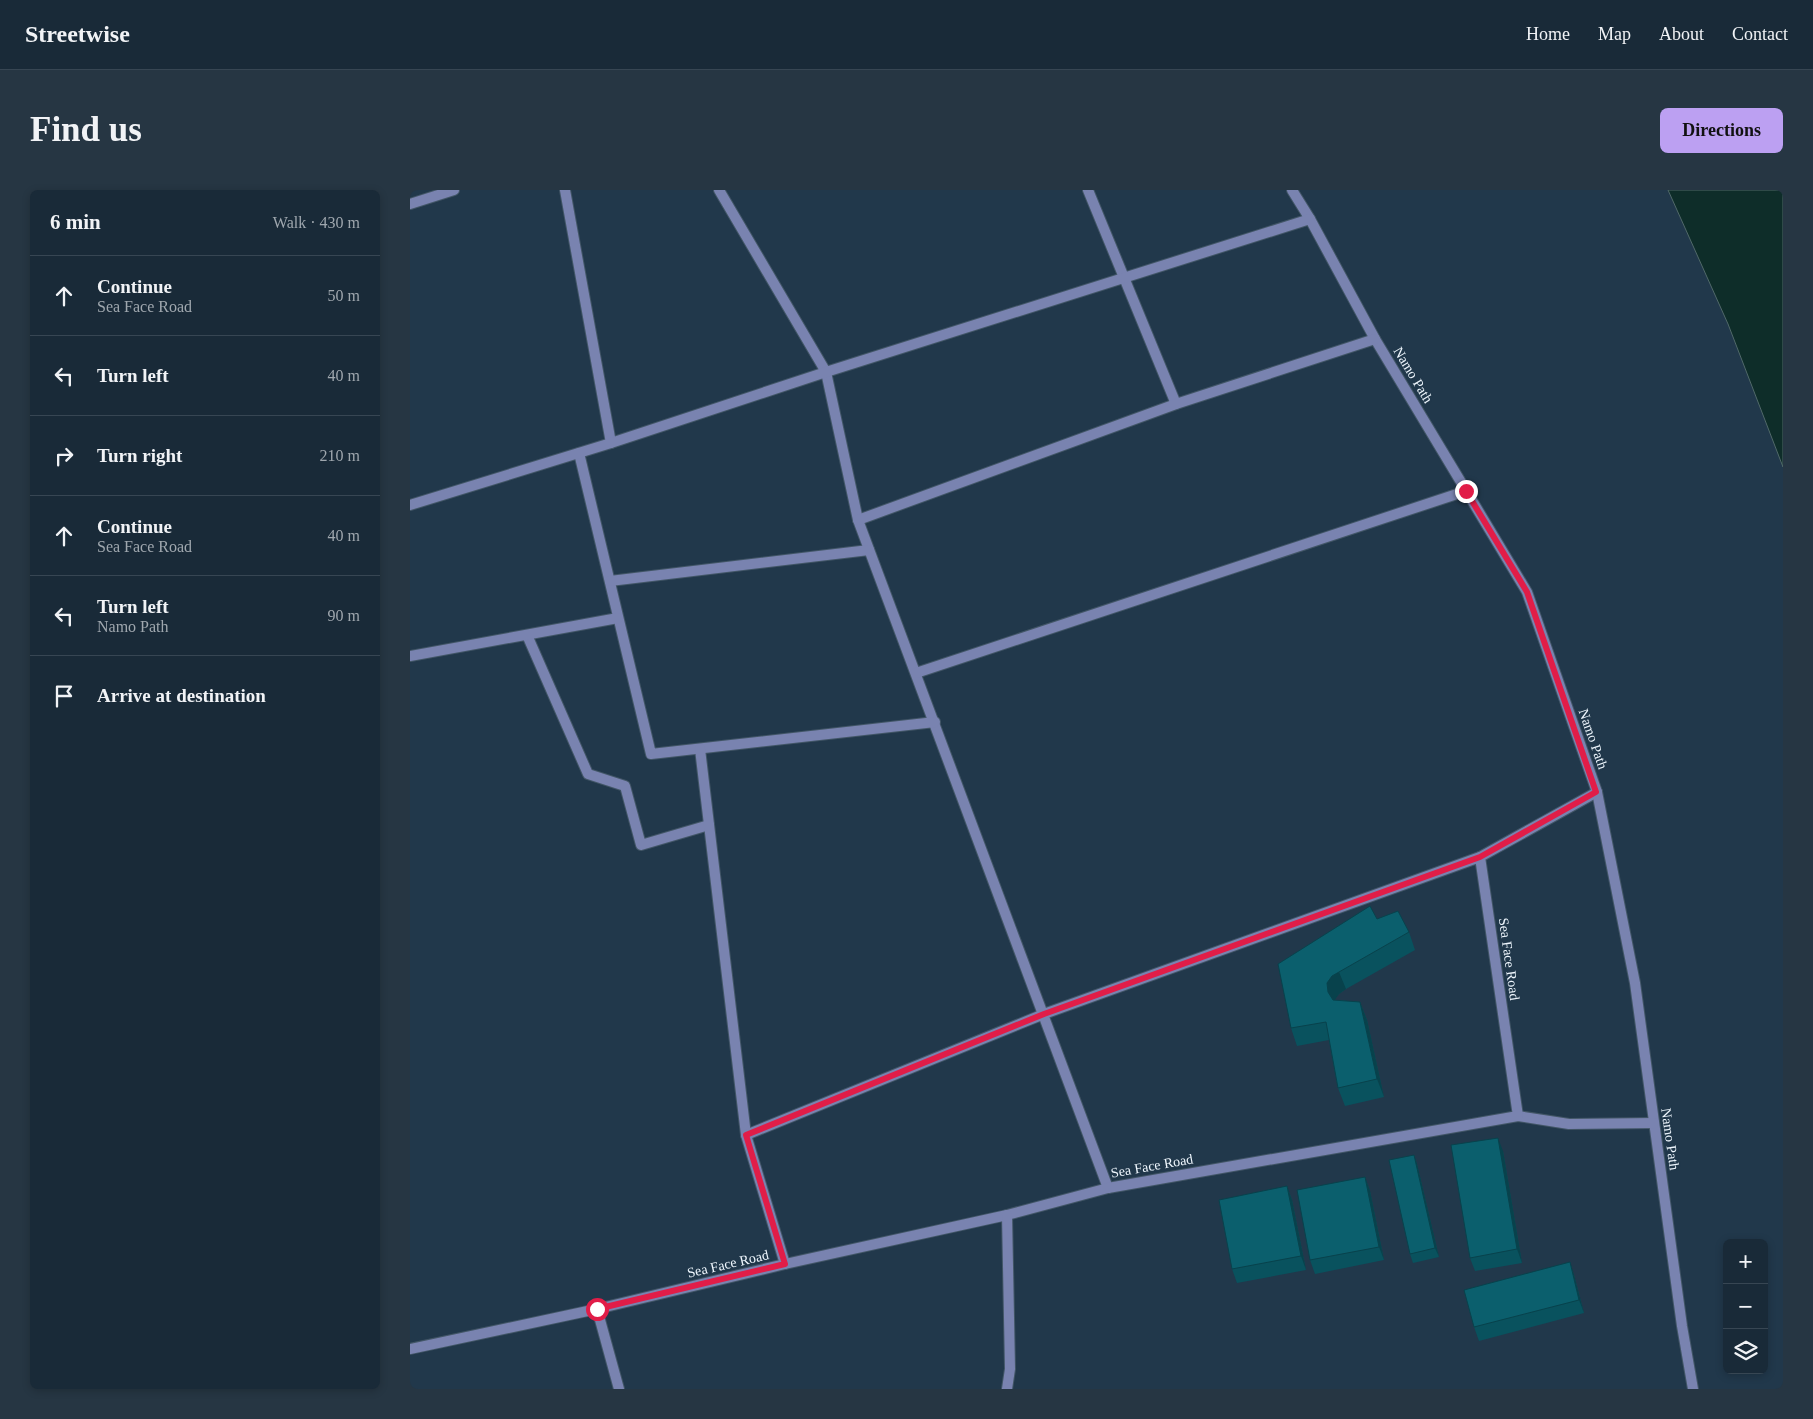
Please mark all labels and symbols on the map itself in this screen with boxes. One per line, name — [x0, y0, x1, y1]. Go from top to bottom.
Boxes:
street label: Namo Path — [1390, 344, 1436, 406]
route end — [1455, 480, 1478, 503]
street label: Namo Path — [1576, 707, 1610, 771]
street label: Sea Face Road — [1496, 917, 1522, 1001]
street label: Namo Path — [1658, 1107, 1682, 1171]
street label: Sea Face Road — [1110, 1151, 1194, 1181]
street label: Sea Face Road — [686, 1247, 770, 1281]
route start — [586, 1298, 609, 1321]

